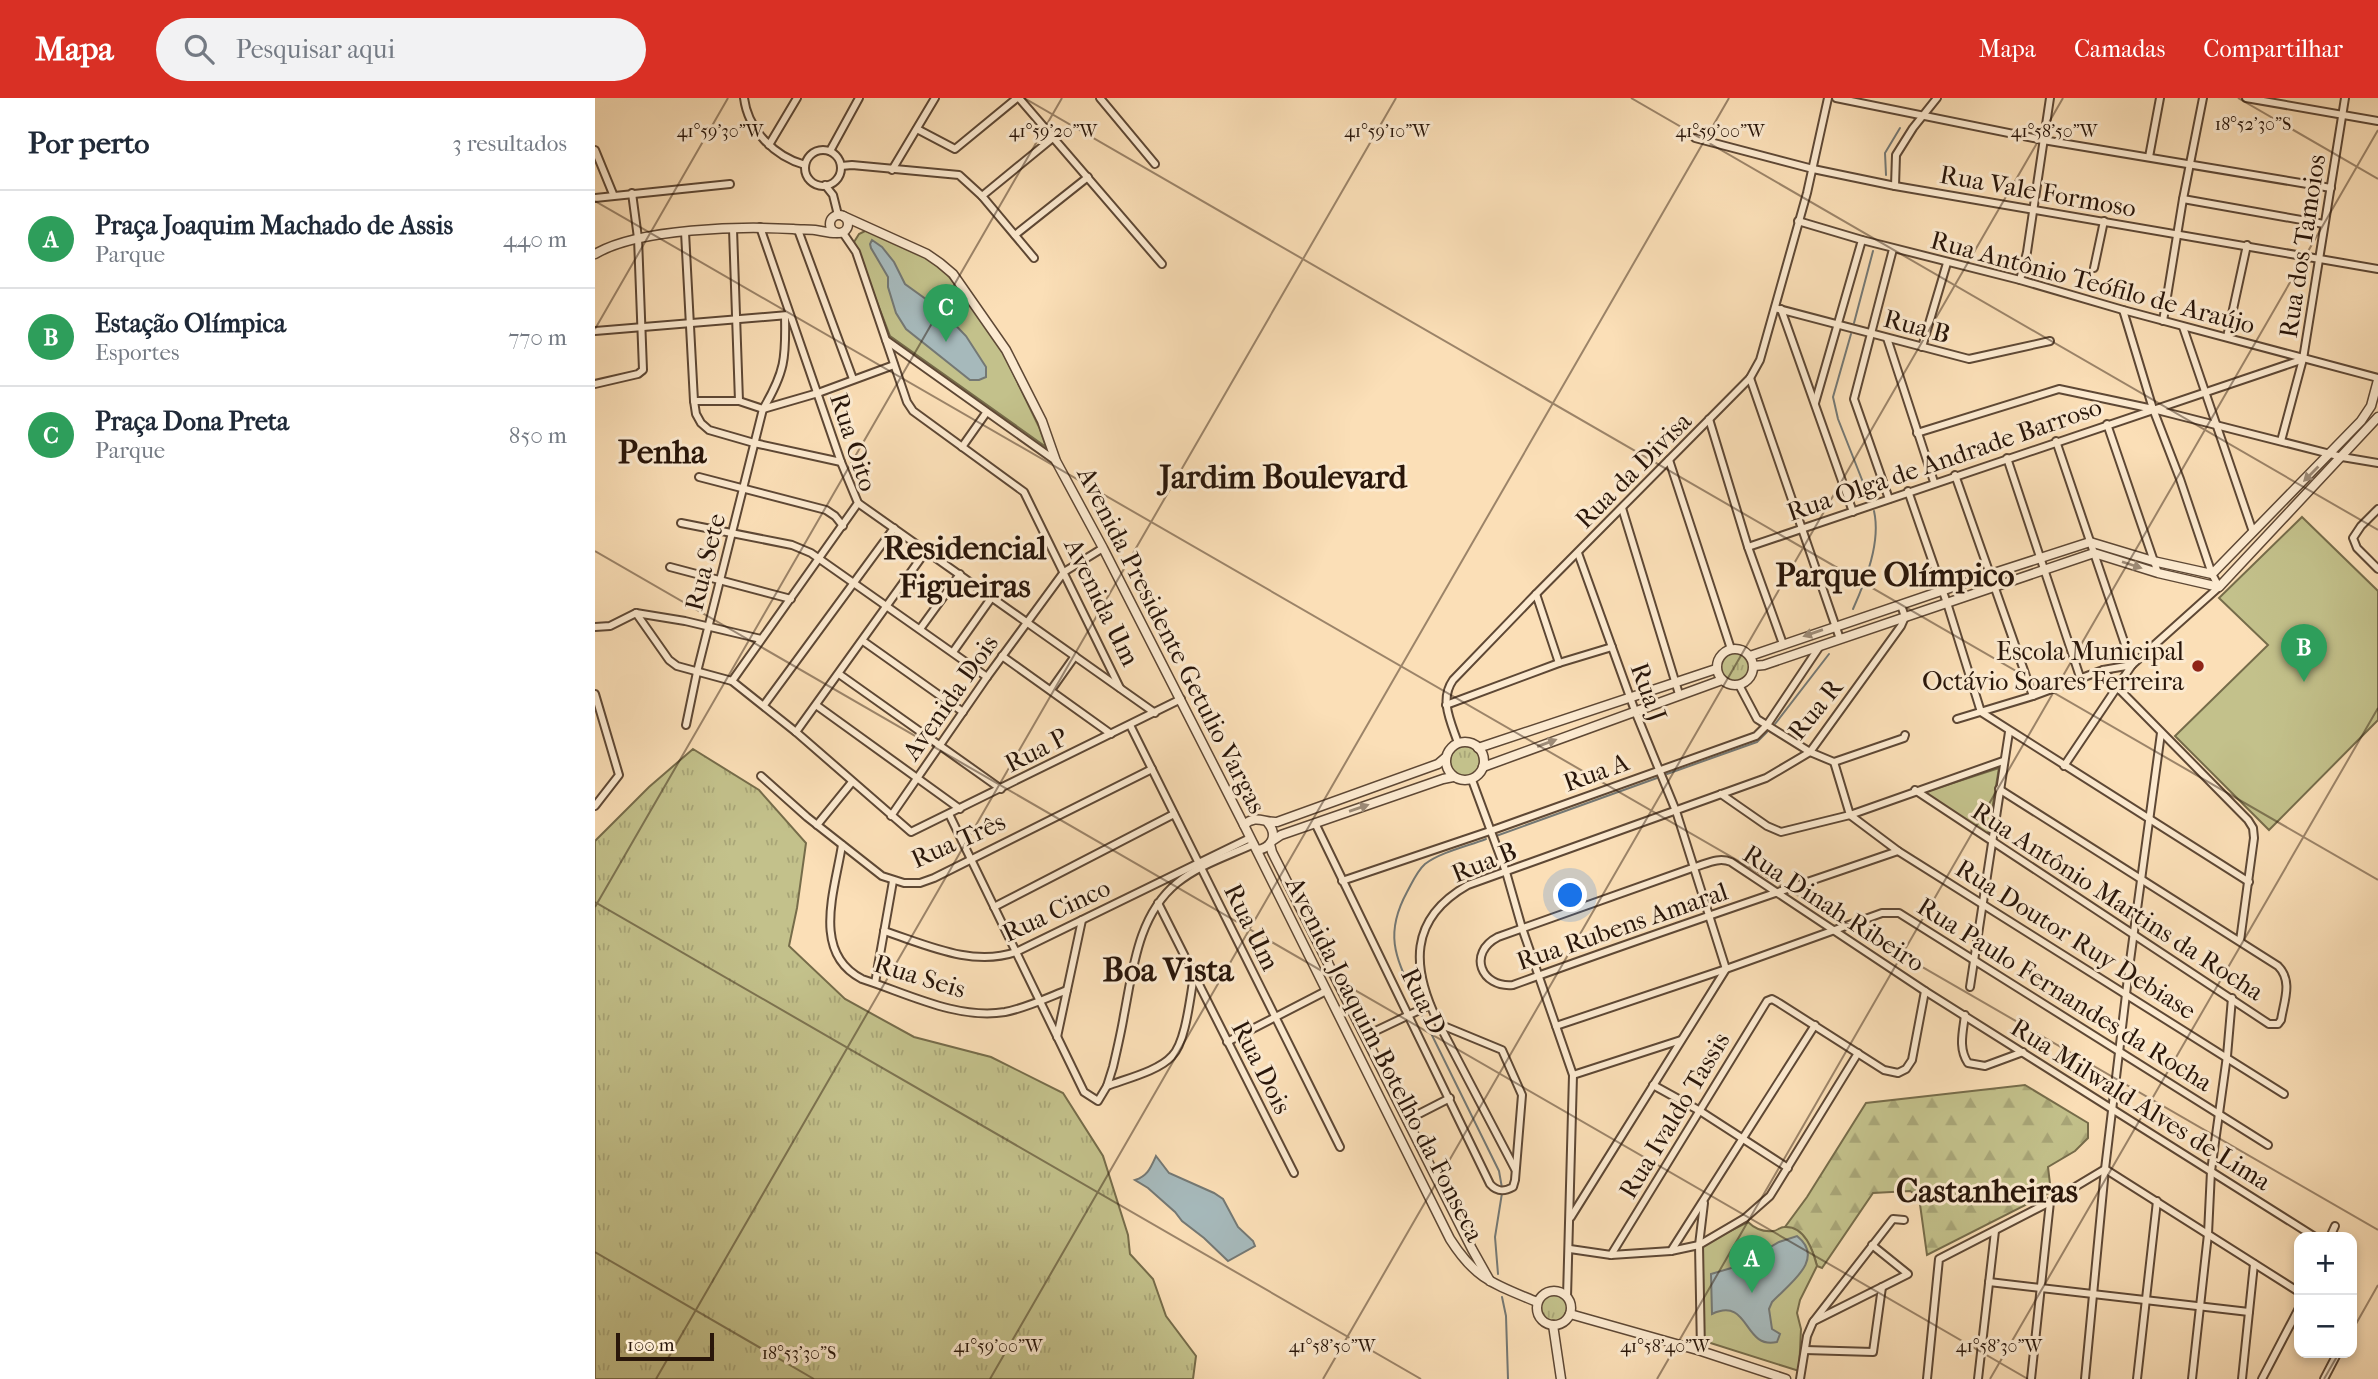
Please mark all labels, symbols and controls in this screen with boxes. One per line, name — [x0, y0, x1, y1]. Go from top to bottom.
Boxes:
search box — [156, 18, 646, 81]
text: Mapa — [35, 30, 114, 69]
icon: search — [180, 30, 218, 68]
text: Pesquisar aqui — [236, 34, 395, 65]
text: Mapa — [1979, 35, 2036, 63]
text: Camadas — [2074, 35, 2165, 63]
text: Compartilhar — [2203, 35, 2343, 63]
text: 18°52'30"S — [2215, 114, 2291, 135]
text: 41°59'30"W — [677, 121, 765, 142]
text: 41°59'20"W — [1009, 121, 1099, 142]
text: 41°59'10"W — [1344, 121, 1431, 142]
text: 41°59'00"W — [1675, 121, 1766, 142]
text: 41°58'50"W — [2011, 121, 2099, 142]
text: Por perto — [28, 126, 150, 161]
text: 3 resultados — [452, 130, 567, 157]
street label: Rua dos Tamoios — [2273, 152, 2332, 340]
street label: Rua Vale Formoso — [1937, 159, 2139, 224]
text: Praça Joaquim Machado de Assis — [95, 210, 453, 241]
street label: Rua Antônio Teófilo de Araújo — [1927, 224, 2259, 341]
text: A — [44, 226, 58, 253]
text: 440 m — [503, 226, 567, 253]
text: Parque — [95, 241, 165, 268]
pin: C — [923, 284, 969, 342]
street label: Rua B — [1880, 303, 1954, 350]
text: Estação Olímpica — [95, 308, 286, 339]
text: B — [44, 324, 58, 351]
text: 770 m — [508, 324, 567, 351]
text: Esportes — [95, 339, 180, 366]
street label: Rua Oito — [823, 389, 884, 495]
street label: Rua Olga de Andrade Barroso — [1783, 391, 2106, 528]
street label: Rua da Divisa — [1569, 405, 1699, 535]
text: Praça Dona Preta — [95, 406, 289, 437]
text: C — [43, 422, 59, 449]
text: 850 m — [509, 422, 567, 449]
district label: Penha — [618, 433, 708, 472]
text: Parque — [95, 437, 165, 464]
district label: Jardim Boulevard — [1156, 458, 1408, 497]
street label: Avenida Presidente Getulio Vargas — [1070, 461, 1273, 819]
one-way arrow — [2303, 465, 2320, 482]
street label: Rua Sete — [678, 510, 733, 614]
district label: Residencial Figueiras — [883, 529, 1048, 606]
street label: Avenida Um — [1057, 533, 1146, 671]
district label: Parque Olímpico — [1776, 556, 2015, 595]
one-way arrow — [2121, 560, 2142, 570]
pin: B — [2281, 624, 2327, 682]
street label: Avenida Dois — [895, 629, 1005, 767]
one-way arrow — [1802, 629, 1823, 639]
place label: Escola Municipal Octávio Soares Ferreira — [1922, 636, 2185, 697]
street label: Rua J — [1624, 658, 1673, 726]
marker: Escola Municipal Octávio Soares Ferreira — [2190, 658, 2206, 674]
street label: Rua R — [1781, 672, 1850, 746]
street label: Rua P — [1000, 721, 1073, 779]
one-way arrow — [1537, 738, 1558, 749]
street label: Rua A — [1559, 746, 1634, 799]
street label: Rua Antônio Martins da Rocha — [1966, 795, 2270, 1008]
one-way arrow — [1348, 802, 1369, 813]
street label: Rua Três — [906, 806, 1010, 875]
street label: Rua B — [1447, 835, 1521, 890]
street label: Rua Dinah Ribeiro — [1737, 838, 1930, 979]
street label: Rua Doutor Ruy Debiase — [1950, 853, 2202, 1026]
street label: Avenida Joaquim Botelho da Fonseca — [1278, 871, 1491, 1248]
street label: Rua Cinco — [997, 872, 1115, 949]
street label: Rua Rubens Amaral — [1512, 876, 1732, 977]
your location — [1553, 878, 1587, 912]
street label: Rua Um — [1217, 879, 1286, 976]
street label: Rua Paulo Fernandes da Rocha — [1911, 891, 2219, 1099]
street label: Rua Seis — [870, 948, 969, 1005]
district label: Boa Vista — [1103, 951, 1235, 990]
street label: Rua D — [1394, 963, 1453, 1040]
street label: Rua Milwald Alves de Lima — [2005, 1012, 2277, 1198]
street label: Rua Dois — [1225, 1015, 1298, 1119]
street label: Rua Ivaldo Tassis — [1612, 1026, 1736, 1204]
district label: Castanheiras — [1896, 1172, 2078, 1211]
map controls — [2294, 1232, 2357, 1358]
button: + — [2294, 1232, 2357, 1295]
pin: A — [1729, 1235, 1775, 1293]
button: − — [2294, 1295, 2357, 1358]
scale bar — [616, 1330, 714, 1362]
text: 100 m — [627, 1334, 675, 1356]
text: 41°59'00"W — [953, 1336, 1044, 1357]
text: 41°58'50"W — [1289, 1336, 1377, 1357]
text: 41°58'40"W — [1620, 1336, 1711, 1357]
text: 41°58'30"W — [1956, 1336, 2043, 1357]
text: 18°53'30"S — [762, 1343, 836, 1364]

